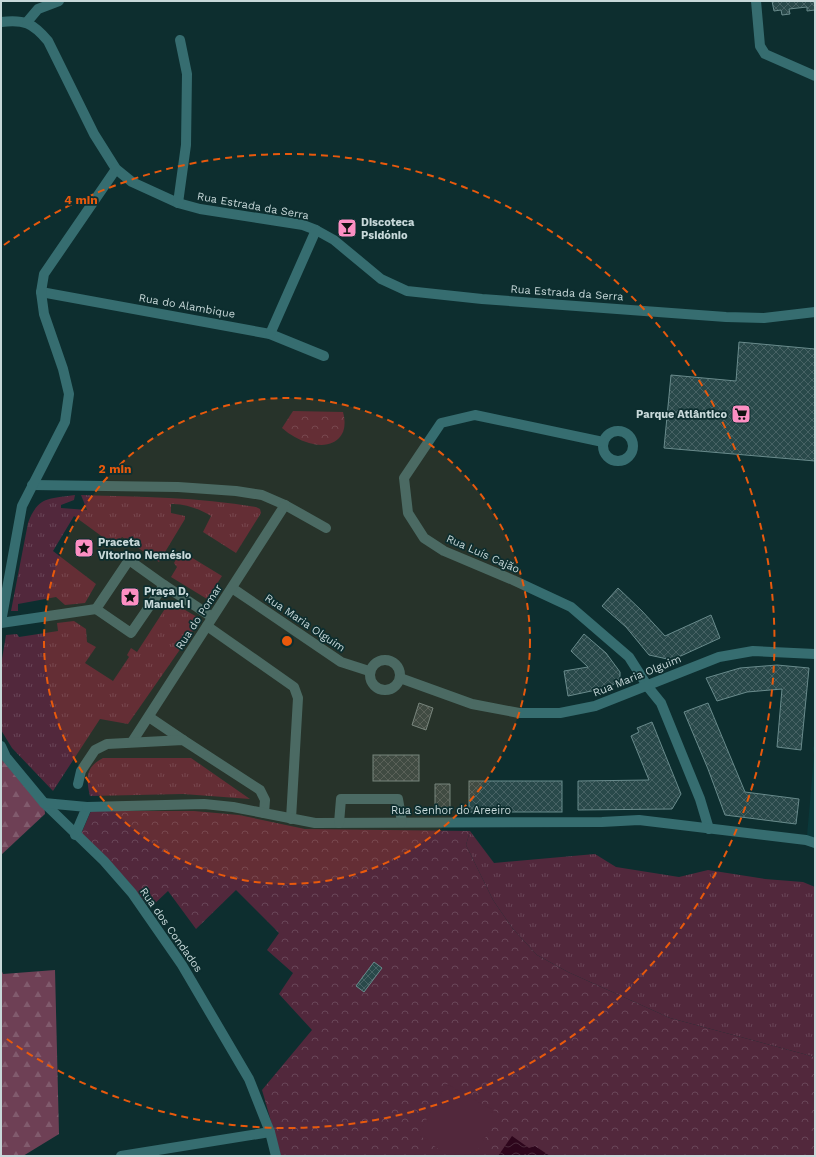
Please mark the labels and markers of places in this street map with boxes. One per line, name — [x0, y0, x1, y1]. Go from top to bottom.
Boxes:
place label: Discoteca Psidónio — [361, 216, 415, 242]
bar icon: Discoteca Psidónio — [336, 217, 358, 239]
supermarket icon: Parque Atlântico — [730, 403, 752, 425]
place label: Parque Atlântico — [636, 408, 727, 421]
place label: Praceta Vitorino Nemésio — [98, 536, 192, 562]
place icon: Praceta Vitorino Nemésio — [73, 537, 95, 559]
place label: Praça D, Manuel I — [144, 585, 190, 611]
place icon: Praça D, Manuel I — [119, 586, 141, 608]
centre of rings — [280, 634, 294, 648]

